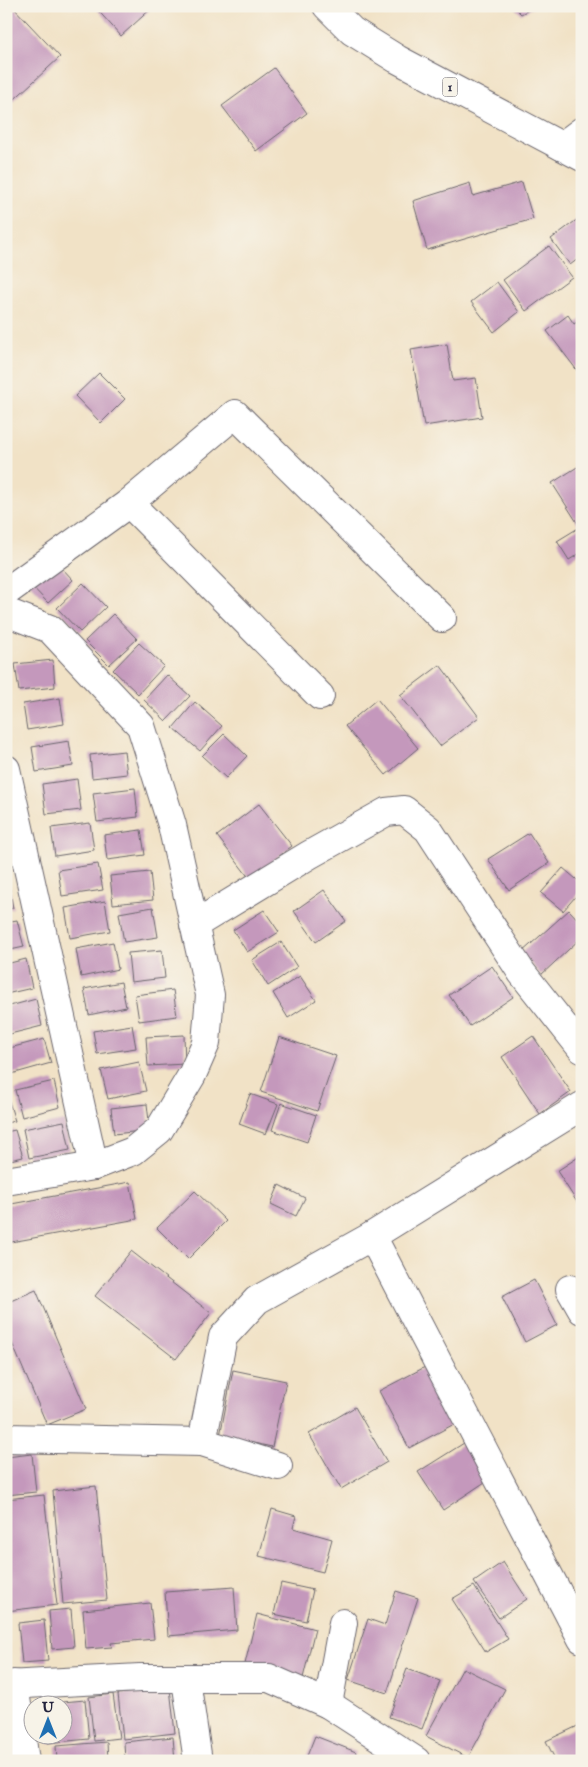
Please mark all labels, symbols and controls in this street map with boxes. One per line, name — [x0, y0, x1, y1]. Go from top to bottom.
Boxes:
road number: 1 — [442, 77, 458, 96]
north arrow — [22, 1694, 72, 1744]
text: U — [41, 1699, 55, 1717]

